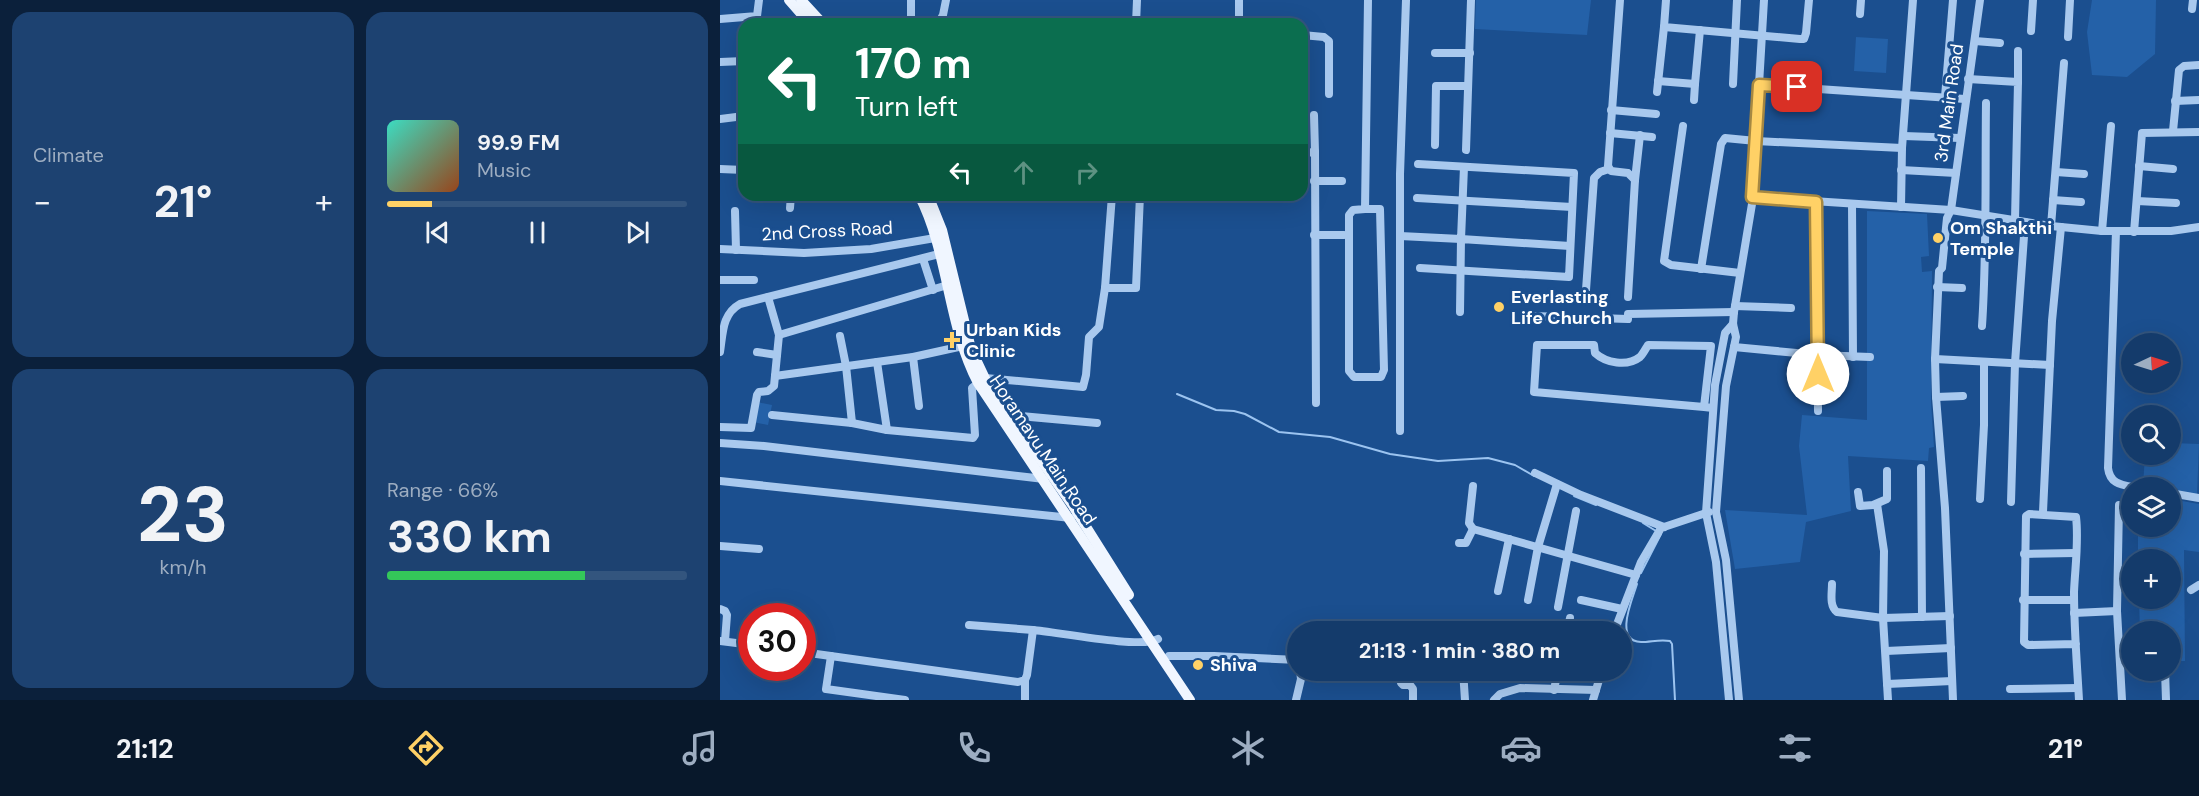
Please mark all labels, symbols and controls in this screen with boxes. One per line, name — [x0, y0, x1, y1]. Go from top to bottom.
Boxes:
text: 170 m — [855, 36, 972, 91]
icon: left — [756, 42, 834, 120]
street label: 3rd Main Road — [1929, 42, 1969, 164]
pin — [1771, 61, 1822, 112]
icon: arrive — [1780, 70, 1813, 103]
text: Turn left — [855, 89, 958, 124]
text: 99.9 FM — [477, 128, 560, 157]
text: Climate — [33, 142, 104, 168]
icon: left — [944, 156, 977, 189]
icon: ahead — [1007, 156, 1040, 189]
icon: right — [1070, 156, 1103, 189]
text: Music — [477, 157, 532, 183]
text: 21° — [154, 172, 212, 231]
text: − — [33, 180, 51, 223]
text: + — [315, 180, 333, 223]
icon: previous — [421, 216, 454, 249]
icon: pause — [521, 216, 554, 249]
icon: next — [621, 216, 654, 249]
street label: 2nd Cross Road — [761, 216, 893, 246]
place label: Om Shakthi Temple — [1950, 216, 2052, 261]
marker: Om Shakthi Temple — [1931, 231, 1945, 245]
place label: Everlasting Life Church — [1511, 285, 1612, 330]
marker: Everlasting Life Church — [1492, 300, 1506, 314]
place label: Urban Kids Clinic — [966, 318, 1061, 363]
marker: Urban Kids Clinic — [943, 331, 961, 349]
north arrow — [2121, 333, 2181, 393]
map controls — [2121, 333, 2181, 681]
position arrow — [1786, 342, 1850, 406]
street label: Horamavu Main Road — [984, 370, 1102, 530]
button: search — [2121, 405, 2181, 465]
text: 23 — [137, 464, 229, 565]
text: Range · 66% — [387, 477, 498, 503]
button: layers — [2121, 477, 2181, 537]
text: 330 km — [387, 507, 552, 566]
button: + — [2121, 549, 2181, 609]
text: km/h — [159, 554, 207, 580]
speed limit sign: 30 — [738, 603, 816, 681]
button: − — [2121, 621, 2181, 681]
text: 21:13 · 1 min · 380 m — [1359, 636, 1560, 665]
place label: Shiva — [1210, 653, 1257, 677]
marker: Shiva — [1191, 658, 1205, 672]
icon: directions — [405, 727, 447, 769]
icon: music — [679, 727, 721, 769]
icon: phone — [953, 727, 995, 769]
icon: climate — [1227, 727, 1269, 769]
icon: car — [1500, 727, 1542, 769]
icon: filters — [1774, 727, 1816, 769]
text: 21:12 — [116, 731, 174, 766]
text: 21° — [2048, 731, 2083, 766]

